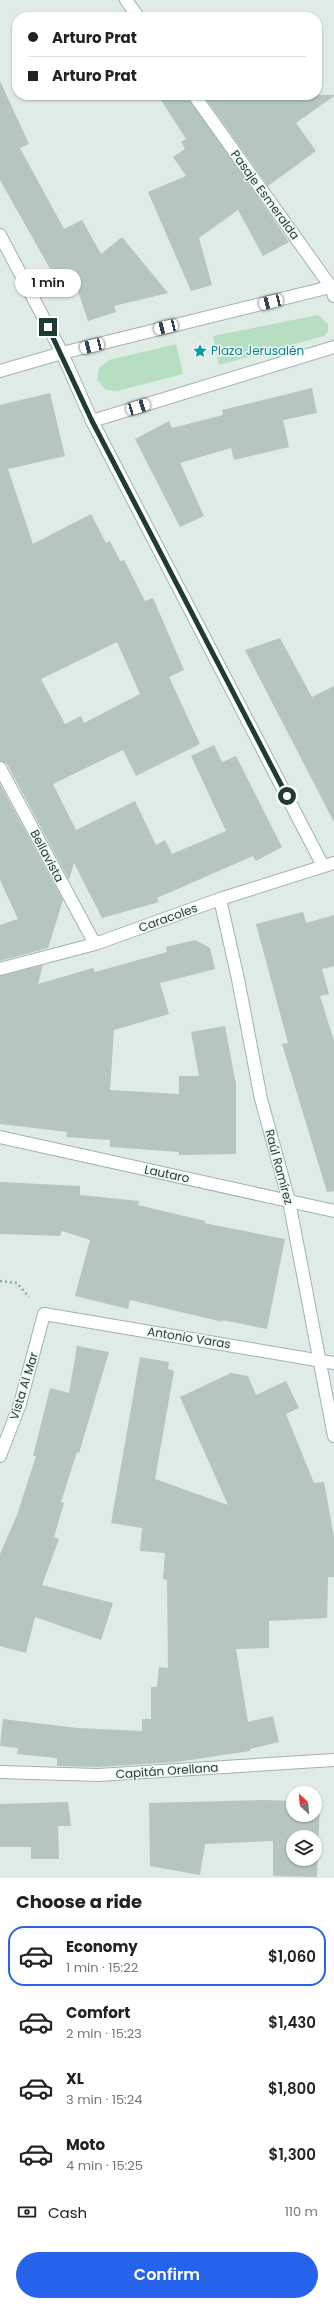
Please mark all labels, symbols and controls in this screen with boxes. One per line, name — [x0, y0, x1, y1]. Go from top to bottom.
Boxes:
text: Arturo Prat — [52, 27, 137, 48]
text: Arturo Prat — [52, 65, 137, 86]
street label: Pasaje Esmeralda — [227, 146, 304, 243]
callout: 1 min — [15, 269, 81, 297]
text: 1 min — [31, 273, 65, 292]
car — [258, 293, 284, 311]
route end — [39, 318, 57, 336]
car — [153, 318, 179, 336]
car — [79, 337, 105, 355]
place label: Plaza Jerusalén — [211, 342, 304, 359]
place icon: Plaza Jerusalén — [192, 343, 208, 359]
car — [125, 398, 151, 416]
route start — [278, 787, 296, 805]
street label: Bellavista — [26, 827, 68, 885]
street label: Caracoles — [136, 899, 200, 936]
street label: Raúl Ramírez — [261, 1127, 298, 1206]
street label: Lautaro — [143, 1160, 191, 1187]
street label: Antonio Varas — [146, 1323, 232, 1353]
street label: Vista Al Mar — [5, 1349, 42, 1422]
street label: Capitán Orellana — [115, 1758, 219, 1783]
north arrow — [286, 1786, 322, 1822]
map controls — [286, 1786, 322, 1866]
button: layers — [286, 1830, 322, 1866]
text: Choose a ride — [16, 1889, 142, 1914]
text: Economy — [66, 1936, 138, 1957]
icon: car — [18, 1938, 54, 1974]
text: $1,060 — [268, 1946, 316, 1967]
text: 1 min · 15:22 — [66, 1958, 138, 1977]
text: Comfort — [66, 2002, 130, 2023]
icon: car — [18, 2004, 54, 2040]
text: $1,430 — [268, 2012, 316, 2033]
text: 2 min · 15:23 — [66, 2024, 142, 2043]
text: XL — [66, 2068, 84, 2089]
icon: car — [18, 2070, 54, 2106]
text: $1,800 — [268, 2078, 316, 2099]
text: 3 min · 15:24 — [66, 2090, 142, 2109]
text: Moto — [66, 2134, 105, 2155]
icon: car — [18, 2136, 54, 2172]
text: $1,300 — [269, 2144, 316, 2165]
text: 4 min · 15:25 — [66, 2156, 143, 2175]
icon: cash — [16, 2201, 38, 2223]
text: Cash — [48, 2202, 87, 2223]
text: 110 m — [285, 2202, 318, 2221]
button: Confirm — [16, 2252, 318, 2298]

